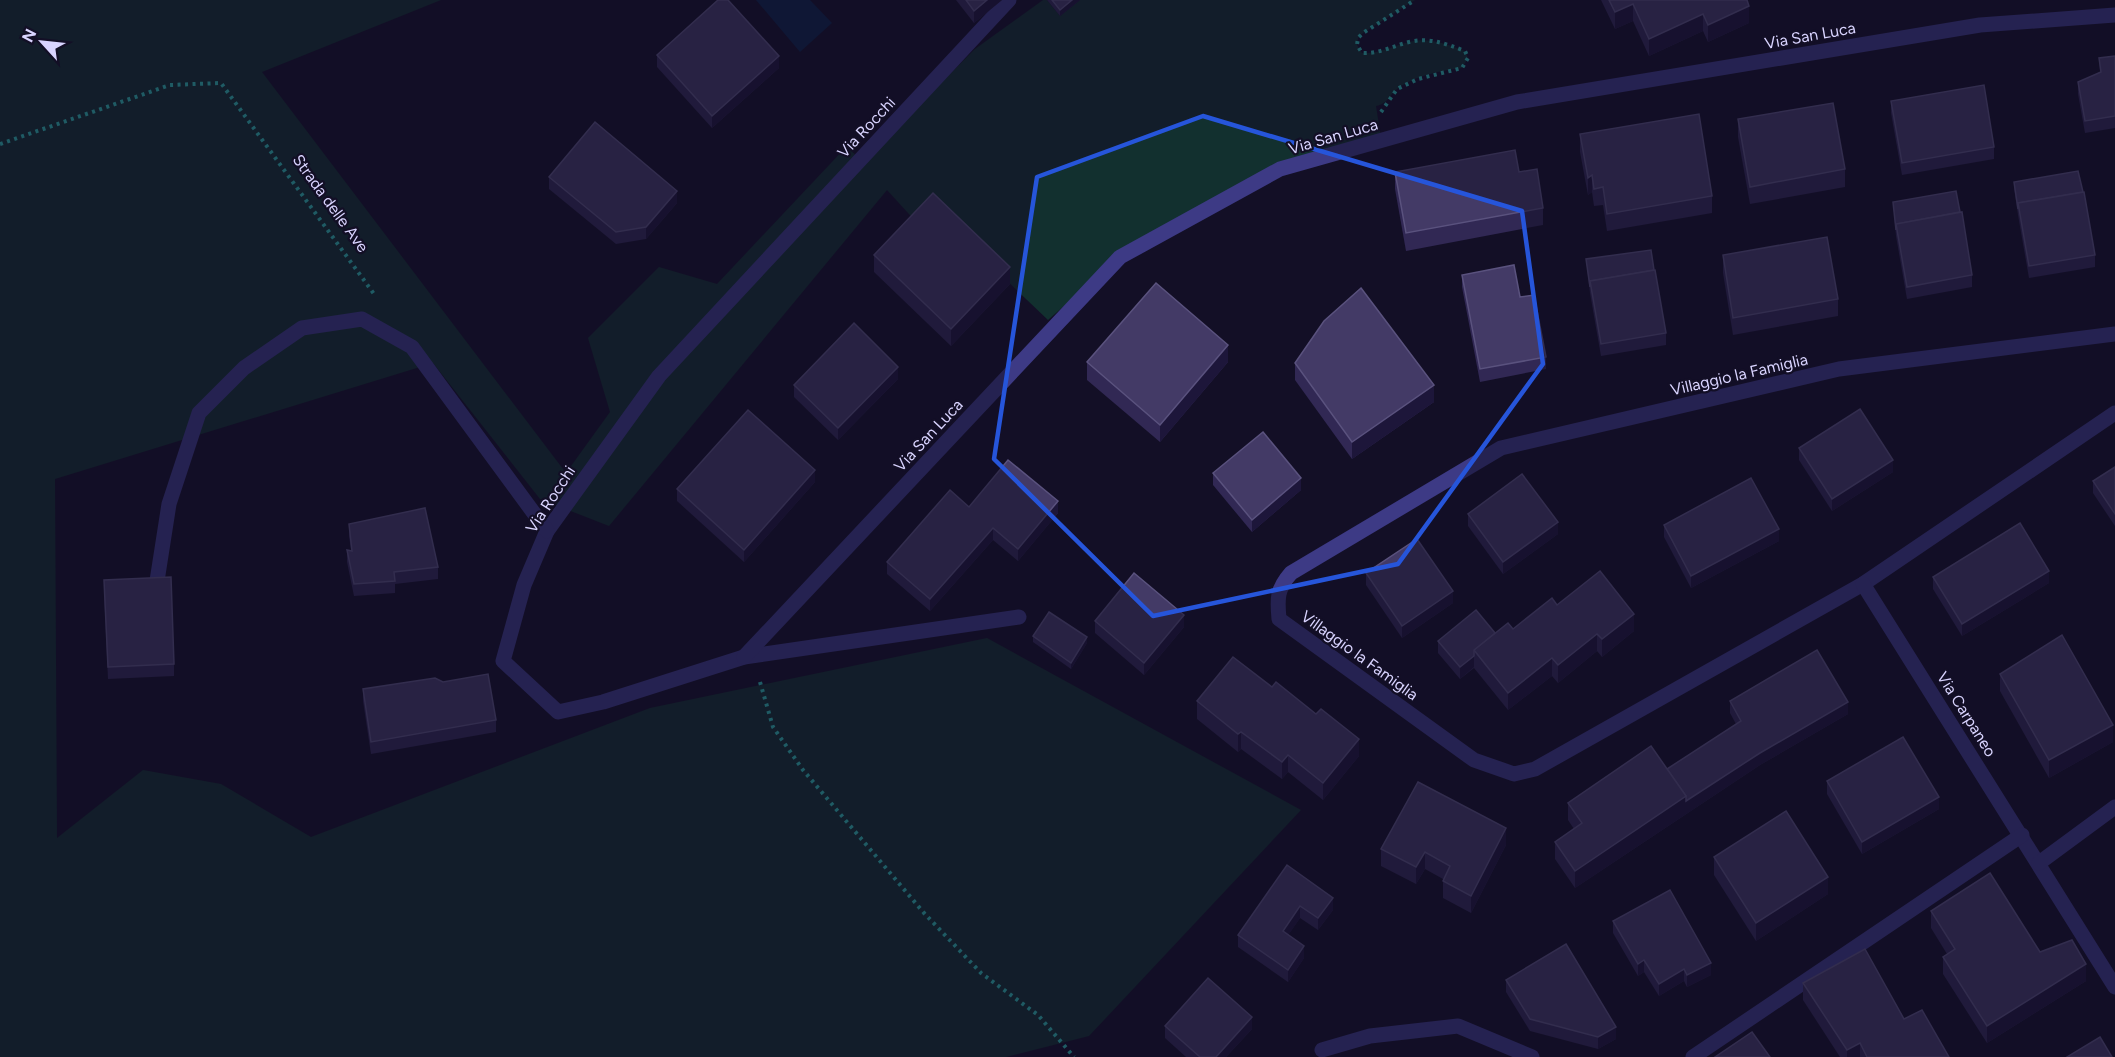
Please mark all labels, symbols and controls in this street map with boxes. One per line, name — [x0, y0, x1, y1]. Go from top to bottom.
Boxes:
north arrow — [12, 12, 72, 72]
street label: Via San Luca — [1763, 18, 1857, 53]
text: N — [18, 26, 40, 45]
street label: Via Rocchi — [833, 93, 899, 162]
street label: Via San Luca — [1286, 115, 1380, 158]
street label: Strada delle Ave — [289, 151, 373, 256]
street label: Villaggio la Famiglia — [1669, 349, 1810, 400]
street label: Via San Luca — [890, 395, 967, 475]
street label: Via Rocchi — [522, 462, 579, 536]
street label: Villaggio la Famiglia — [1297, 607, 1422, 704]
street label: Via Carpaneo — [1933, 668, 2000, 760]

